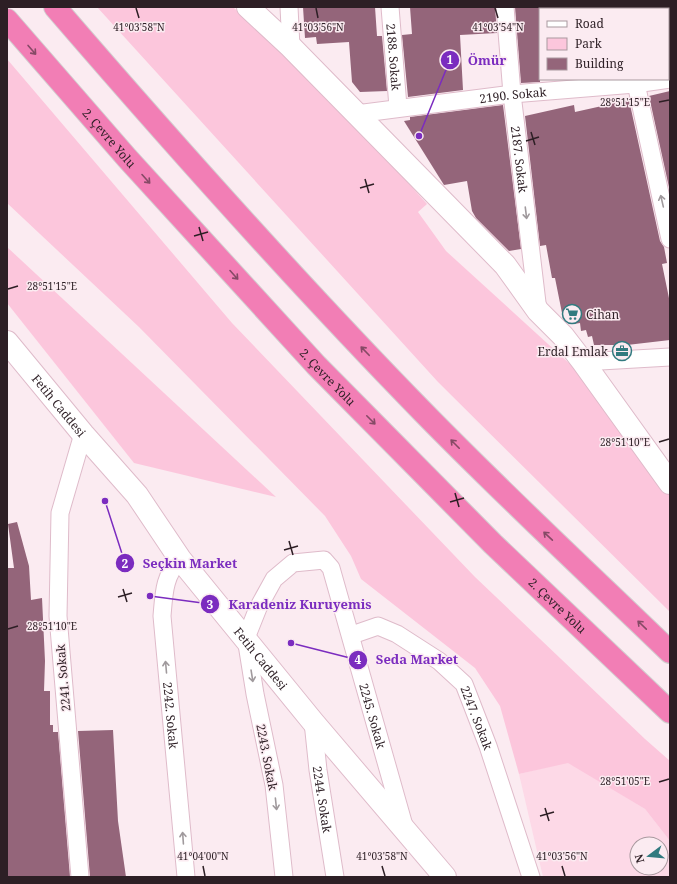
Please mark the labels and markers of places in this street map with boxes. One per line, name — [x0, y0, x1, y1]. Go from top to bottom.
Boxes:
callout: Ömür — [440, 48, 514, 73]
supermarket icon: Cihan — [561, 303, 583, 325]
place label: Cihan — [586, 306, 620, 323]
office icon: Erdal Emlak — [611, 340, 633, 362]
place label: Erdal Emlak — [538, 343, 609, 360]
callout: Seçkin Market — [115, 551, 245, 576]
callout: Karadeniz Kuruyemis — [200, 592, 379, 617]
callout: Seda Market — [348, 647, 466, 672]

